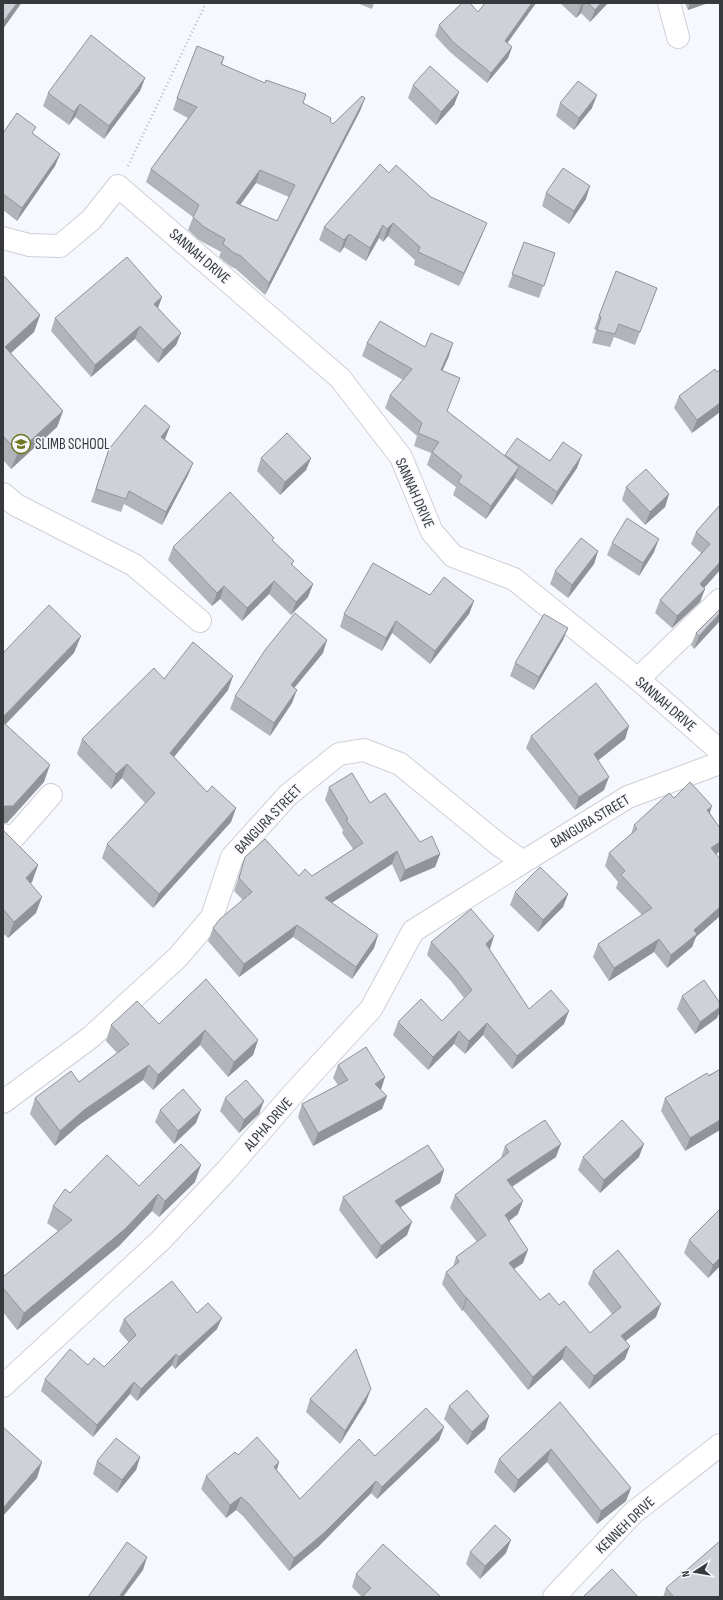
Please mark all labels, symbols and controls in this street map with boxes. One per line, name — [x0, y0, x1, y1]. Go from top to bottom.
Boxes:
street label: SANNAH DRIVE — [165, 225, 234, 288]
school or university icon: SLIMB SCHOOL — [10, 433, 32, 455]
place label: SLIMB SCHOOL — [35, 435, 110, 454]
street label: SANNAH DRIVE — [391, 455, 438, 531]
street label: SANNAH DRIVE — [631, 673, 700, 736]
street label: BANGURA STREET — [231, 781, 306, 858]
street label: BANGURA STREET — [547, 790, 633, 853]
street label: ALPHA DRIVE — [239, 1094, 297, 1156]
street label: KENNEH DRIVE — [592, 1493, 659, 1558]
north arrow — [675, 1552, 715, 1592]
text: N — [679, 1570, 693, 1578]

